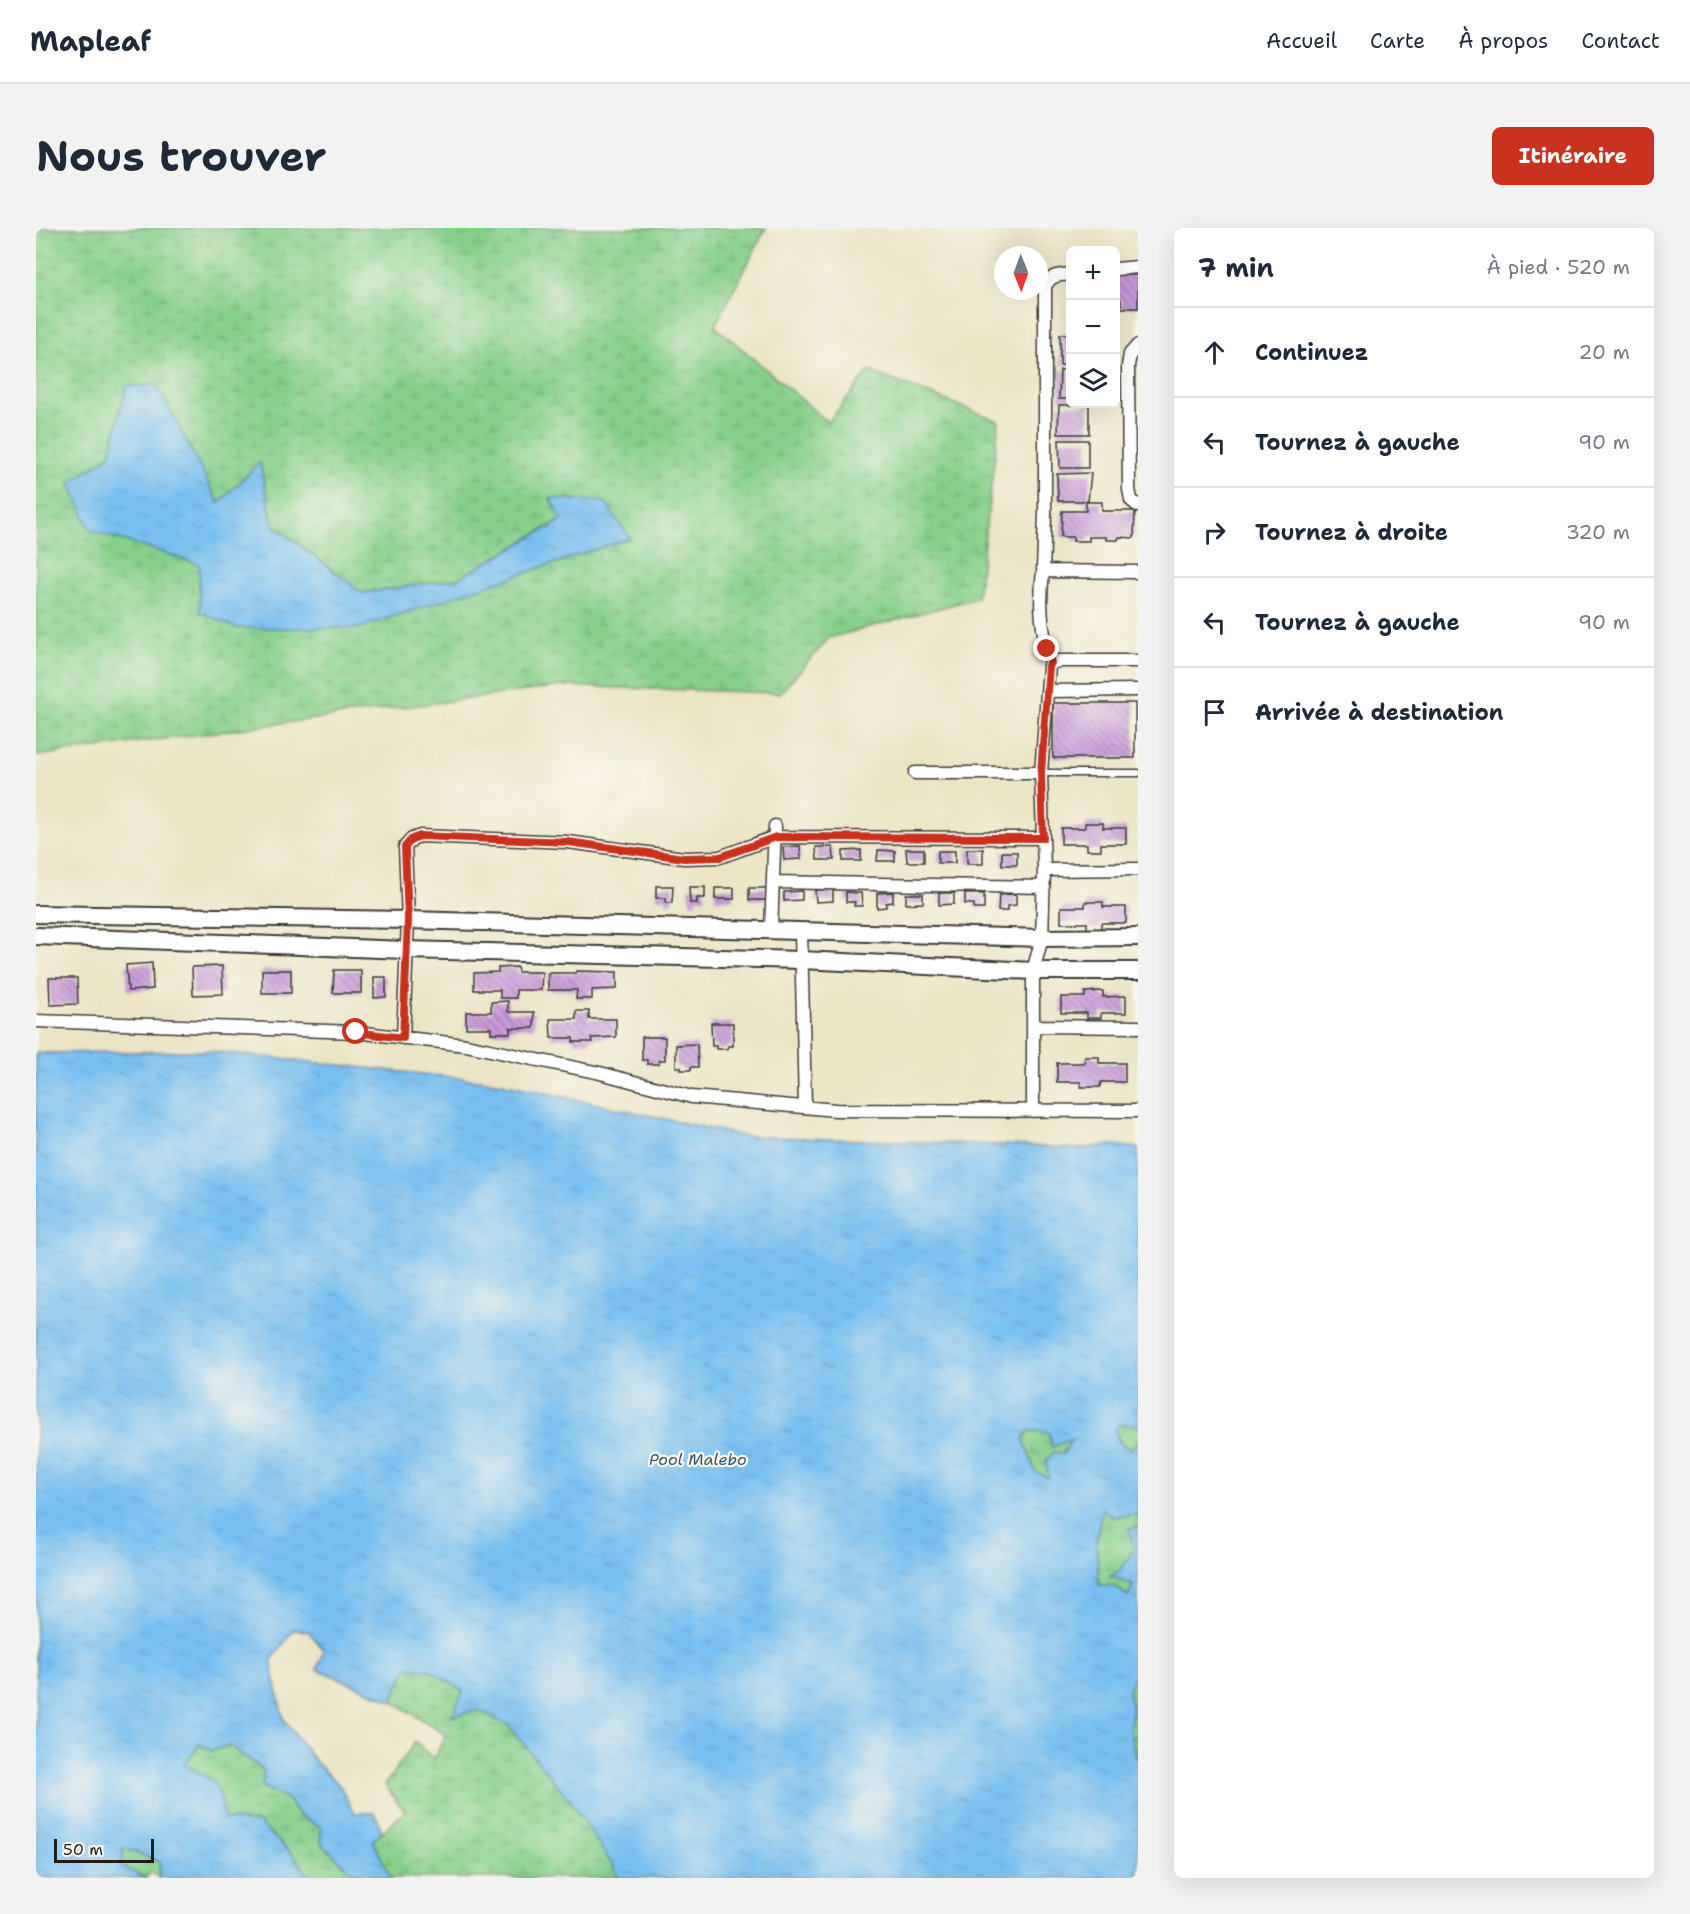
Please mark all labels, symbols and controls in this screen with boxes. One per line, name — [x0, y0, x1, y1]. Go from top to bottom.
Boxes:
text: Mapleaf — [30, 22, 151, 60]
text: Accueil — [1266, 27, 1337, 55]
text: Carte — [1370, 27, 1425, 55]
text: À propos — [1458, 27, 1548, 55]
text: Contact — [1581, 27, 1660, 55]
button: Itinéraire — [1492, 127, 1654, 185]
text: Nous trouver — [36, 128, 326, 184]
north arrow — [994, 246, 1048, 300]
map controls — [1066, 246, 1120, 408]
button: + — [1066, 246, 1120, 300]
text: 7 min — [1198, 250, 1274, 285]
text: À pied · 520 m — [1487, 254, 1630, 280]
button: − — [1066, 300, 1120, 354]
icon: ahead — [1198, 336, 1231, 369]
text: Continuez — [1255, 338, 1368, 367]
text: 20 m — [1579, 339, 1630, 365]
button: layers — [1066, 354, 1120, 408]
icon: left — [1198, 426, 1231, 459]
text: Tournez à gauche — [1255, 428, 1460, 457]
text: 90 m — [1578, 429, 1630, 455]
icon: right — [1198, 516, 1231, 549]
text: Tournez à droite — [1255, 518, 1448, 547]
text: 320 m — [1566, 519, 1630, 545]
icon: left — [1198, 606, 1231, 639]
text: Tournez à gauche — [1255, 608, 1460, 637]
text: 90 m — [1578, 609, 1630, 635]
route end — [1033, 635, 1059, 661]
icon: arrive — [1198, 696, 1231, 729]
text: Arrivée à destination — [1255, 698, 1503, 727]
route start — [342, 1018, 368, 1044]
water label: Pool Malebo — [649, 1449, 747, 1470]
scale bar — [54, 1836, 154, 1864]
text: 50 m — [63, 1839, 103, 1860]

